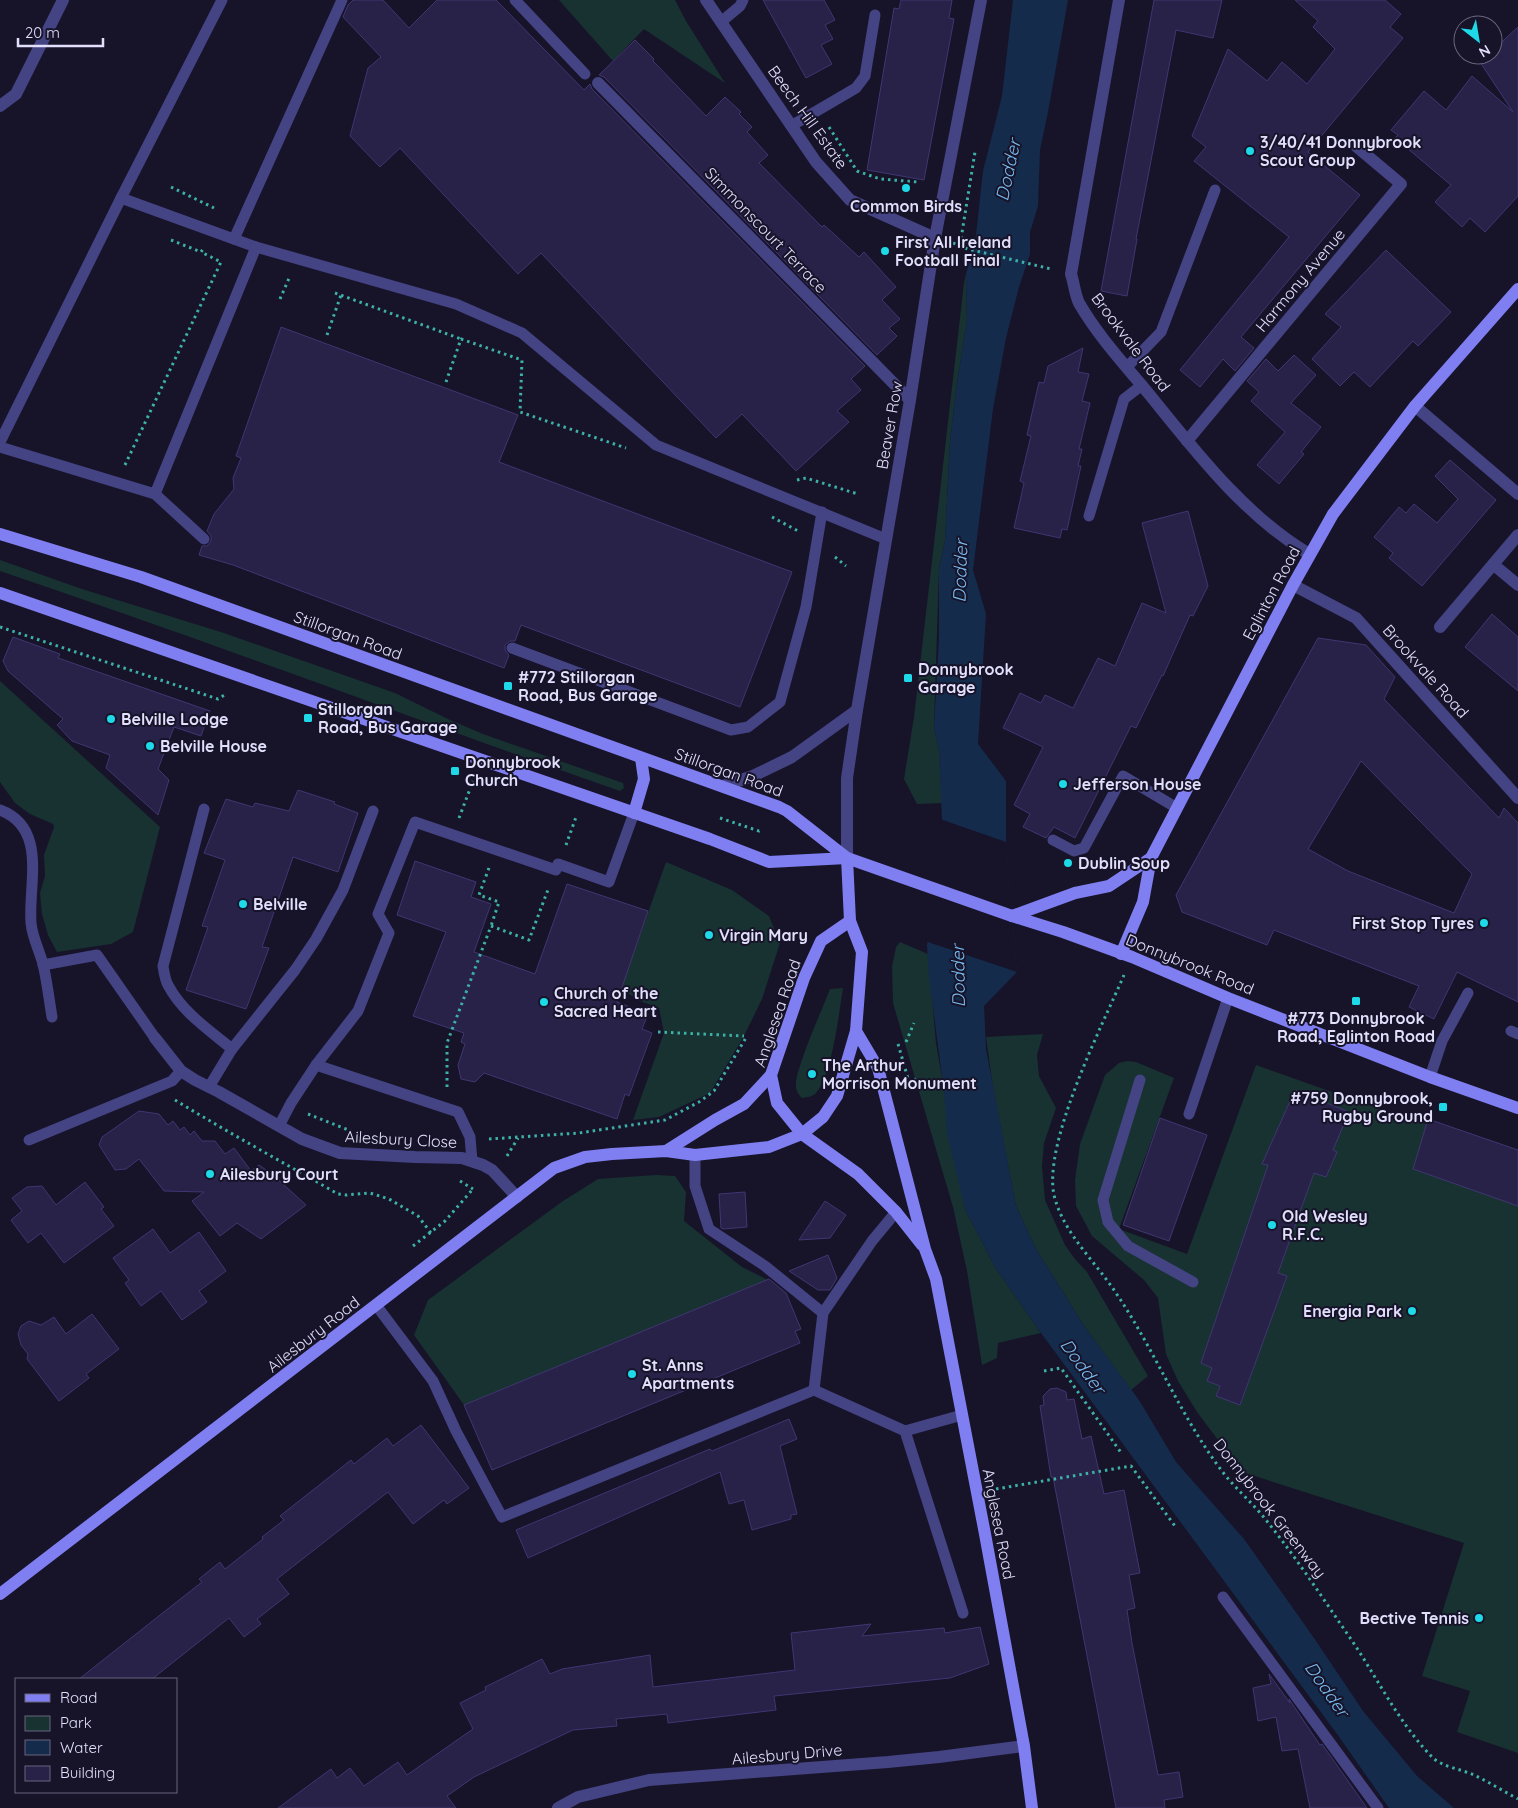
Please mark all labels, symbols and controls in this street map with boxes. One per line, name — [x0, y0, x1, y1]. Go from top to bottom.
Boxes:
scale bar — [18, 15, 102, 47]
north arrow — [1453, 15, 1503, 65]
text: 20 m — [25, 23, 60, 42]
text: N — [1476, 41, 1494, 62]
street label: Beech Hill Estate — [764, 61, 852, 173]
place label: 3/40/41 Donnybrook Scout Group — [1260, 132, 1421, 170]
water label: Dodder — [990, 135, 1026, 203]
marker: 3/40/41 Donnybrook Scout Group — [1244, 145, 1256, 157]
street label: Simmonscourt Terrace — [701, 163, 831, 297]
marker: Common Birds — [900, 182, 912, 194]
place label: Common Birds — [850, 196, 962, 216]
street label: Harmony Avenue — [1251, 224, 1349, 336]
place label: First All Ireland Football Final — [895, 232, 1011, 270]
marker: First All Ireland Football Final — [879, 245, 891, 257]
street label: Brookvale Road — [1087, 289, 1175, 395]
street label: Beaver Row — [871, 379, 907, 471]
water label: Dodder — [947, 537, 973, 603]
street label: Eglinton Road — [1238, 543, 1304, 643]
street label: Stillorgan Road — [291, 606, 405, 664]
street label: Brookvale Road — [1379, 620, 1473, 722]
place label: Donnybrook Garage — [918, 659, 1014, 697]
place label: #772 Stillorgan Road, Bus Garage — [518, 667, 657, 705]
marker: Donnybrook Garage — [902, 672, 914, 684]
marker: #772 Stillorgan Road, Bus Garage — [502, 680, 514, 692]
place label: Stillorgan Road, Bus Garage — [318, 699, 457, 737]
place label: Belville Lodge — [121, 709, 228, 729]
marker: Stillorgan Road, Bus Garage — [302, 712, 314, 724]
marker: Belville Lodge — [105, 713, 117, 725]
place label: Belville House — [160, 736, 267, 756]
marker: Belville House — [144, 740, 156, 752]
street label: Stillorgan Road — [672, 743, 786, 801]
place label: Donnybrook Church — [465, 752, 561, 790]
marker: Donnybrook Church — [449, 765, 461, 777]
place label: Jefferson House — [1073, 774, 1201, 794]
marker: Jefferson House — [1057, 778, 1069, 790]
place label: Dublin Soup — [1078, 853, 1170, 873]
marker: Dublin Soup — [1062, 857, 1074, 869]
place label: Belville — [253, 894, 308, 914]
marker: Belville — [237, 898, 249, 910]
place label: First Stop Tyres — [1352, 913, 1474, 933]
marker: First Stop Tyres — [1478, 917, 1490, 929]
place label: Virgin Mary — [719, 925, 808, 945]
marker: Virgin Mary — [703, 929, 715, 941]
street label: Donnybrook Road — [1123, 929, 1257, 999]
water label: Dodder — [946, 942, 970, 1008]
street label: Anglesea Road — [749, 957, 805, 1069]
place label: Church of the Sacred Heart — [554, 983, 658, 1021]
marker: #773 Donnybrook Road, Eglinton Road — [1350, 995, 1362, 1007]
marker: Church of the Sacred Heart — [538, 996, 550, 1008]
place label: #773 Donnybrook Road, Eglinton Road — [1277, 1008, 1435, 1046]
place label: The Arthur Morrison Monument — [822, 1055, 977, 1093]
marker: The Arthur Morrison Monument — [806, 1068, 818, 1080]
place label: #759 Donnybrook, Rugby Ground — [1290, 1088, 1433, 1126]
marker: #759 Donnybrook, Rugby Ground — [1437, 1101, 1449, 1113]
street label: Ailesbury Close — [344, 1126, 458, 1152]
place label: Ailesbury Court — [220, 1164, 338, 1184]
marker: Ailesbury Court — [204, 1168, 216, 1180]
place label: Old Wesley R.F.C. — [1282, 1206, 1368, 1244]
marker: Old Wesley R.F.C. — [1266, 1219, 1278, 1231]
street label: Ailesbury Road — [263, 1292, 363, 1376]
place label: Energia Park — [1303, 1301, 1402, 1321]
marker: Energia Park — [1406, 1305, 1418, 1317]
water label: Dodder — [1055, 1334, 1112, 1400]
place label: St. Anns Apartments — [642, 1355, 734, 1393]
marker: St. Anns Apartments — [626, 1368, 638, 1380]
street label: Donnybrook Greenway — [1209, 1434, 1331, 1582]
street label: Anglesea Road — [978, 1467, 1020, 1581]
place label: Bective Tennis — [1360, 1608, 1469, 1628]
marker: Bective Tennis — [1473, 1612, 1485, 1624]
water label: Dodder — [1300, 1657, 1356, 1723]
legend — [15, 1678, 178, 1793]
text: Road — [60, 1688, 97, 1707]
text: Park — [60, 1713, 92, 1732]
text: Water — [60, 1738, 103, 1757]
street label: Ailesbury Drive — [731, 1739, 843, 1769]
text: Building — [60, 1763, 115, 1782]

